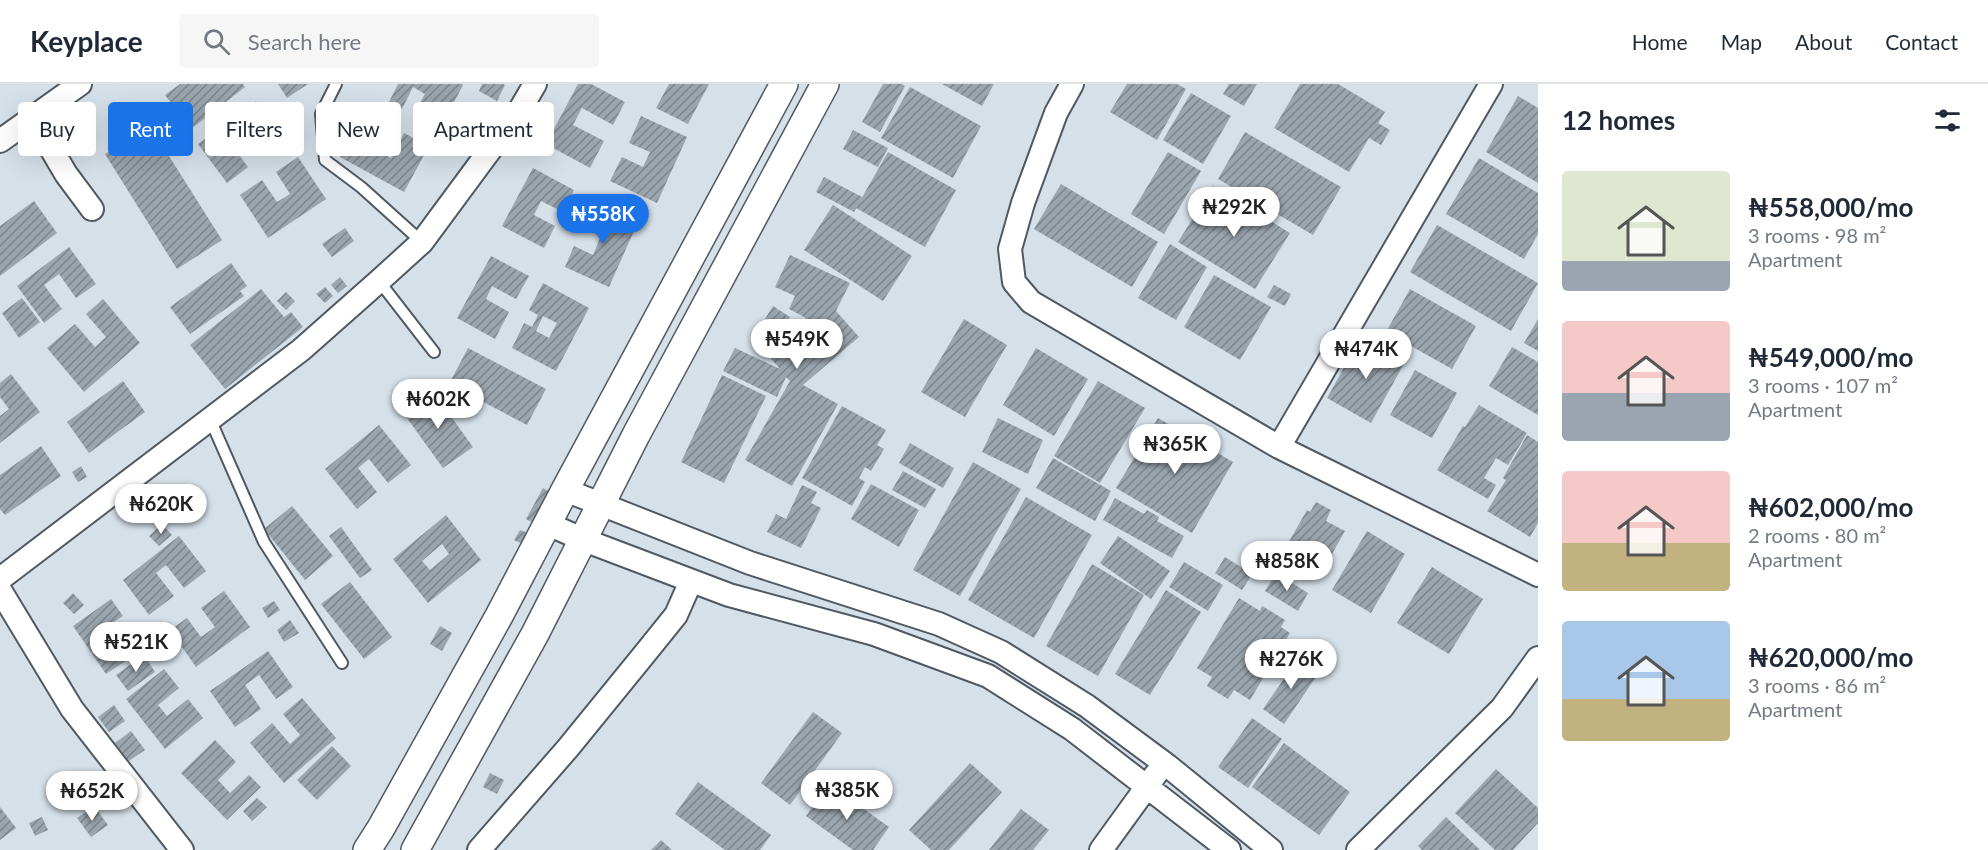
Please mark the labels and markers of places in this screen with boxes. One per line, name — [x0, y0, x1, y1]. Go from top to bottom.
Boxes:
pin: ₦292K — [1192, 187, 1276, 238]
pin: ₦558K — [561, 194, 645, 245]
pin: ₦549K — [755, 319, 839, 370]
pin: ₦474K — [1324, 329, 1408, 380]
pin: ₦602K — [396, 379, 480, 430]
pin: ₦365K — [1133, 424, 1217, 475]
pin: ₦620K — [119, 484, 203, 535]
pin: ₦858K — [1245, 541, 1329, 592]
pin: ₦521K — [94, 622, 178, 673]
pin: ₦276K — [1249, 639, 1333, 690]
pin: ₦385K — [805, 770, 889, 821]
pin: ₦652K — [50, 771, 134, 822]

